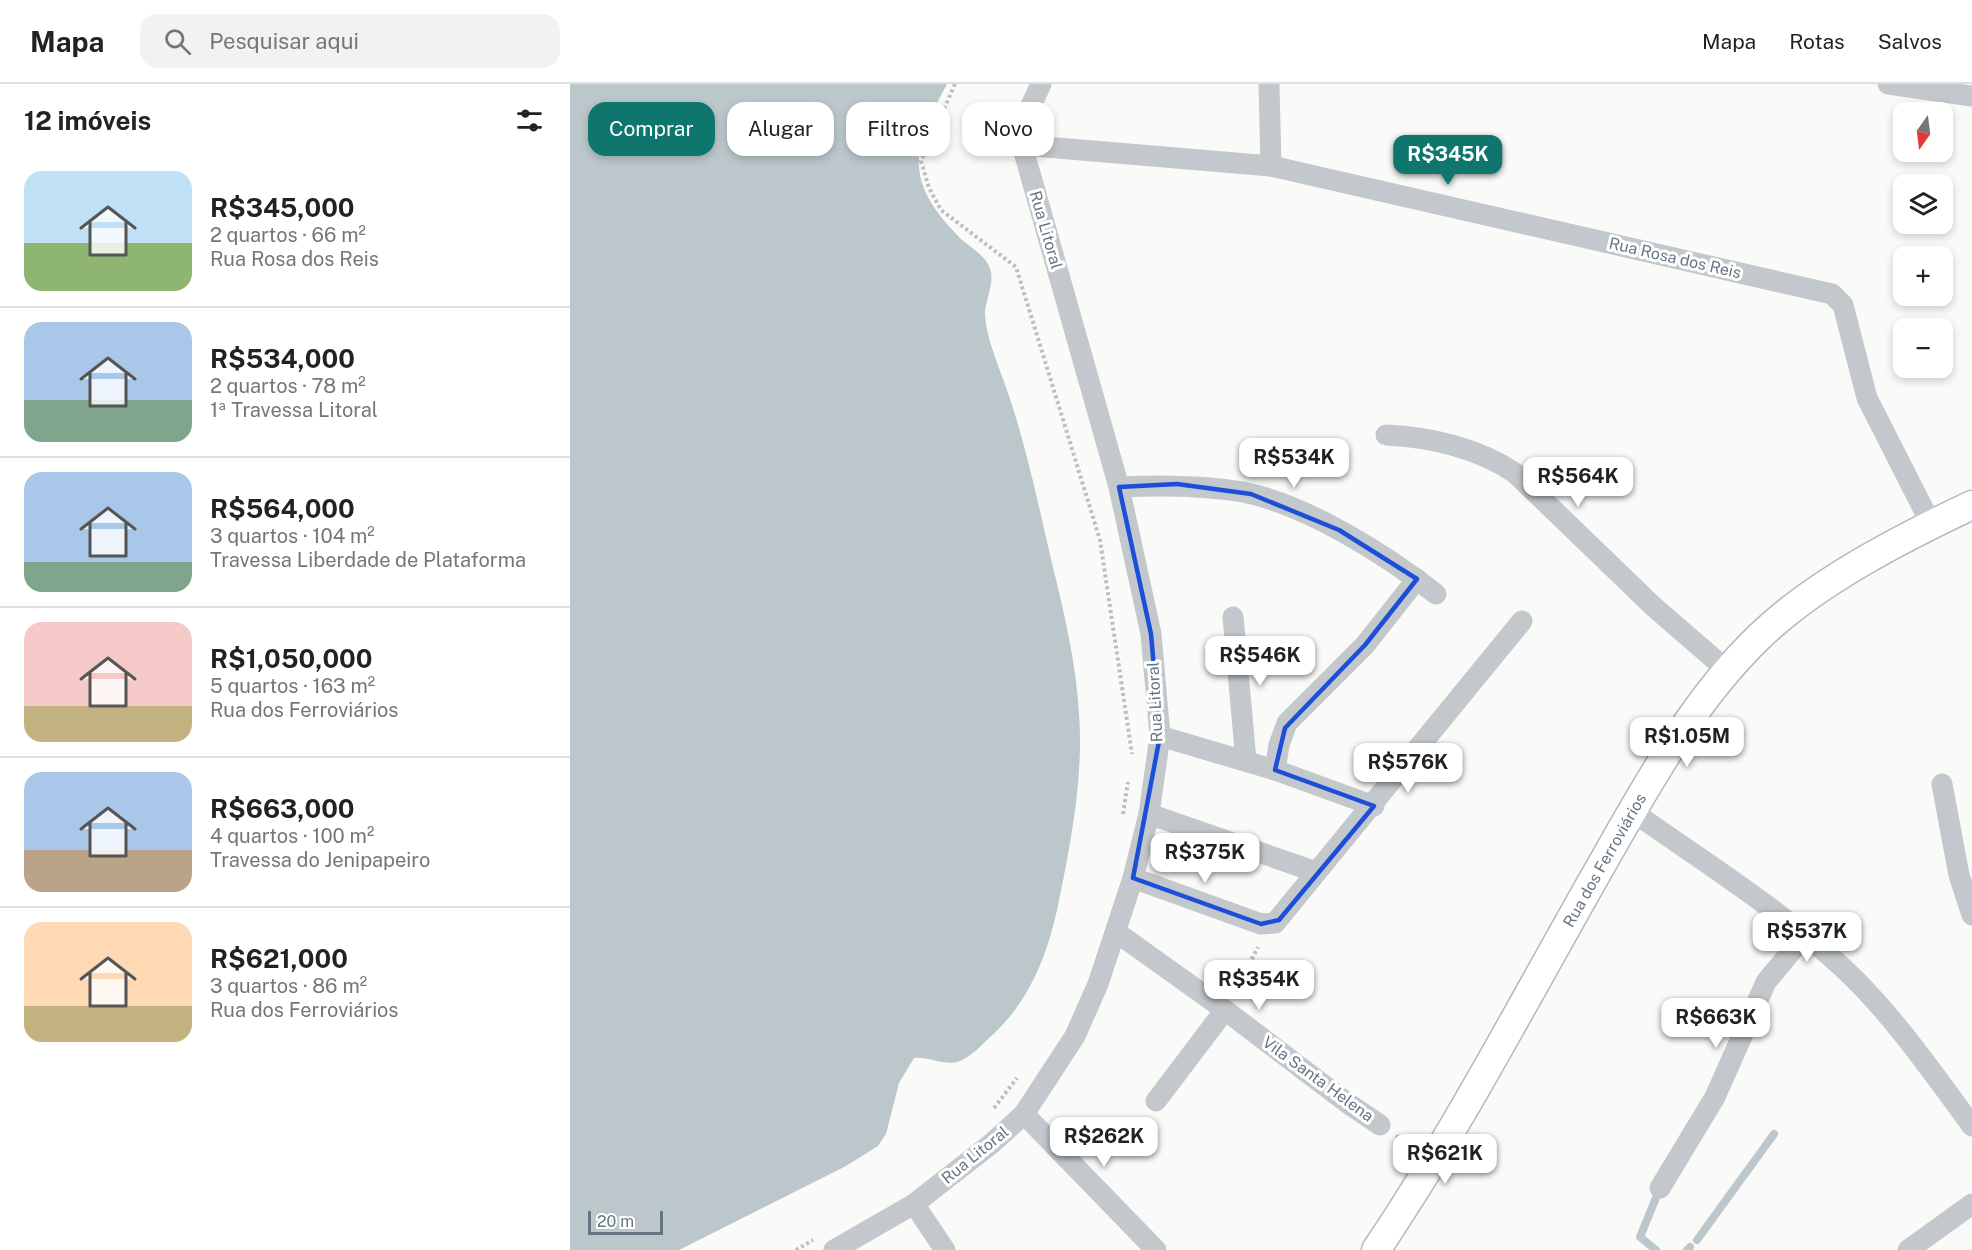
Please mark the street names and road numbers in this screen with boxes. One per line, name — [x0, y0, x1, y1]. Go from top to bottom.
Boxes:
street label: Rua Litoral — [1026, 189, 1066, 272]
street label: Rua Rosa dos Reis — [1607, 234, 1743, 282]
street label: Rua Litoral — [1143, 661, 1167, 743]
street label: Rua dos Ferroviários — [1559, 790, 1650, 930]
street label: Vila Santa Helena — [1259, 1032, 1377, 1126]
street label: Rua Litoral — [938, 1122, 1012, 1188]

